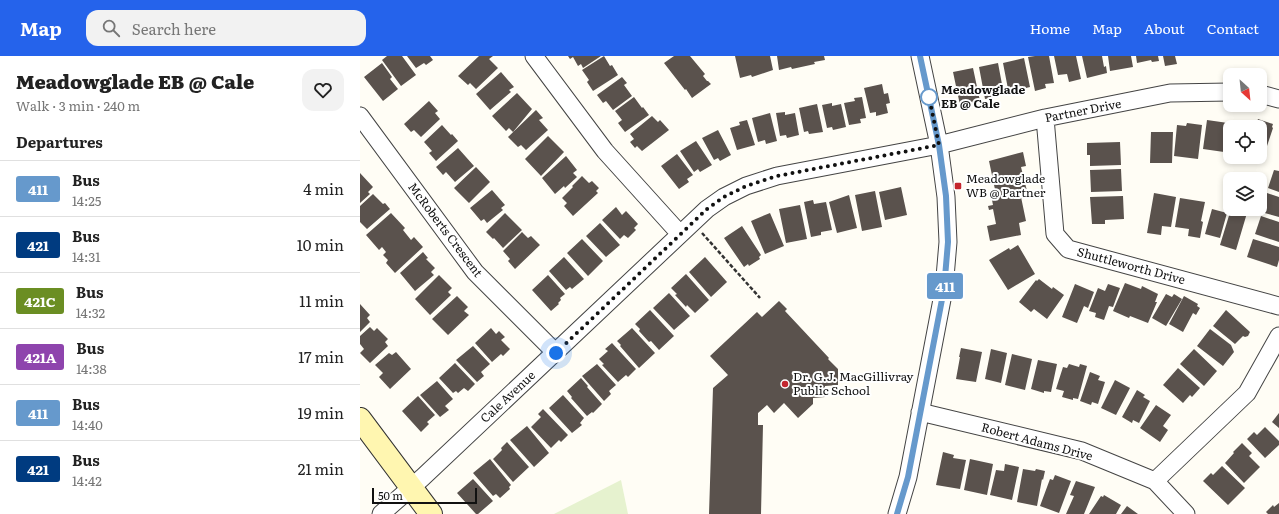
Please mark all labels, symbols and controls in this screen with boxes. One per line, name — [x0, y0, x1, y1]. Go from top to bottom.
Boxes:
search box — [86, 10, 366, 46]
text: Map — [20, 14, 62, 42]
icon: search — [100, 17, 122, 39]
text: Search here — [132, 17, 216, 40]
text: Home — [1030, 18, 1070, 38]
text: Map — [1092, 18, 1122, 38]
text: About — [1144, 18, 1185, 38]
text: Contact — [1207, 18, 1259, 38]
text: Meadowglade EB @ Cale — [16, 67, 254, 95]
north arrow — [1223, 68, 1267, 112]
map controls — [1223, 68, 1267, 216]
button: heart — [302, 69, 344, 111]
place label: Meadowglade EB @ Cale — [941, 80, 1025, 112]
marker: Meadowglade EB @ Cale — [920, 88, 938, 106]
street label: Partner Drive — [1043, 94, 1123, 126]
text: Walk · 3 min · 240 m — [16, 96, 140, 115]
button: locate — [1223, 120, 1267, 164]
text: Departures — [16, 130, 103, 153]
text: Bus — [72, 168, 100, 191]
place label: Meadowglade WB @ Partner — [966, 169, 1046, 201]
button: layers — [1223, 172, 1267, 216]
text: 4 min — [303, 177, 344, 200]
street label: McRoberts Crescent — [404, 178, 487, 281]
text: 411 — [28, 179, 48, 199]
marker: Meadowglade WB @ Partner — [953, 181, 963, 191]
text: 14:25 — [72, 191, 101, 210]
text: Bus — [72, 224, 100, 247]
text: 10 min — [297, 233, 344, 256]
text: 421 — [27, 235, 49, 255]
street label: Shuttleworth Drive — [1075, 242, 1187, 288]
text: 14:31 — [72, 247, 100, 266]
line badge: 411 — [922, 273, 968, 299]
text: 411 — [935, 276, 955, 296]
text: Bus — [76, 280, 104, 303]
text: 11 min — [299, 289, 344, 312]
text: 421C — [24, 291, 56, 311]
text: 14:32 — [76, 303, 105, 322]
text: Bus — [76, 336, 104, 359]
your location — [546, 343, 566, 363]
text: 17 min — [298, 345, 344, 368]
text: 421A — [24, 347, 56, 367]
text: 14:38 — [76, 359, 107, 378]
street label: Cale Avenue — [476, 366, 539, 427]
place label: Dr. G.J. MacGillivray Public School — [793, 367, 913, 399]
marker: Dr. G.J. MacGillivray Public School — [780, 379, 790, 389]
text: Bus — [72, 392, 100, 415]
text: 19 min — [298, 401, 344, 424]
text: 411 — [28, 403, 48, 423]
text: 14:40 — [72, 415, 103, 434]
street label: Robert Adams Drive — [980, 418, 1095, 465]
text: Bus — [72, 448, 100, 471]
text: 21 min — [298, 457, 344, 480]
text: 421 — [27, 459, 49, 479]
text: 14:42 — [72, 471, 102, 490]
scale bar — [372, 486, 477, 505]
text: 50 m — [378, 487, 403, 503]

